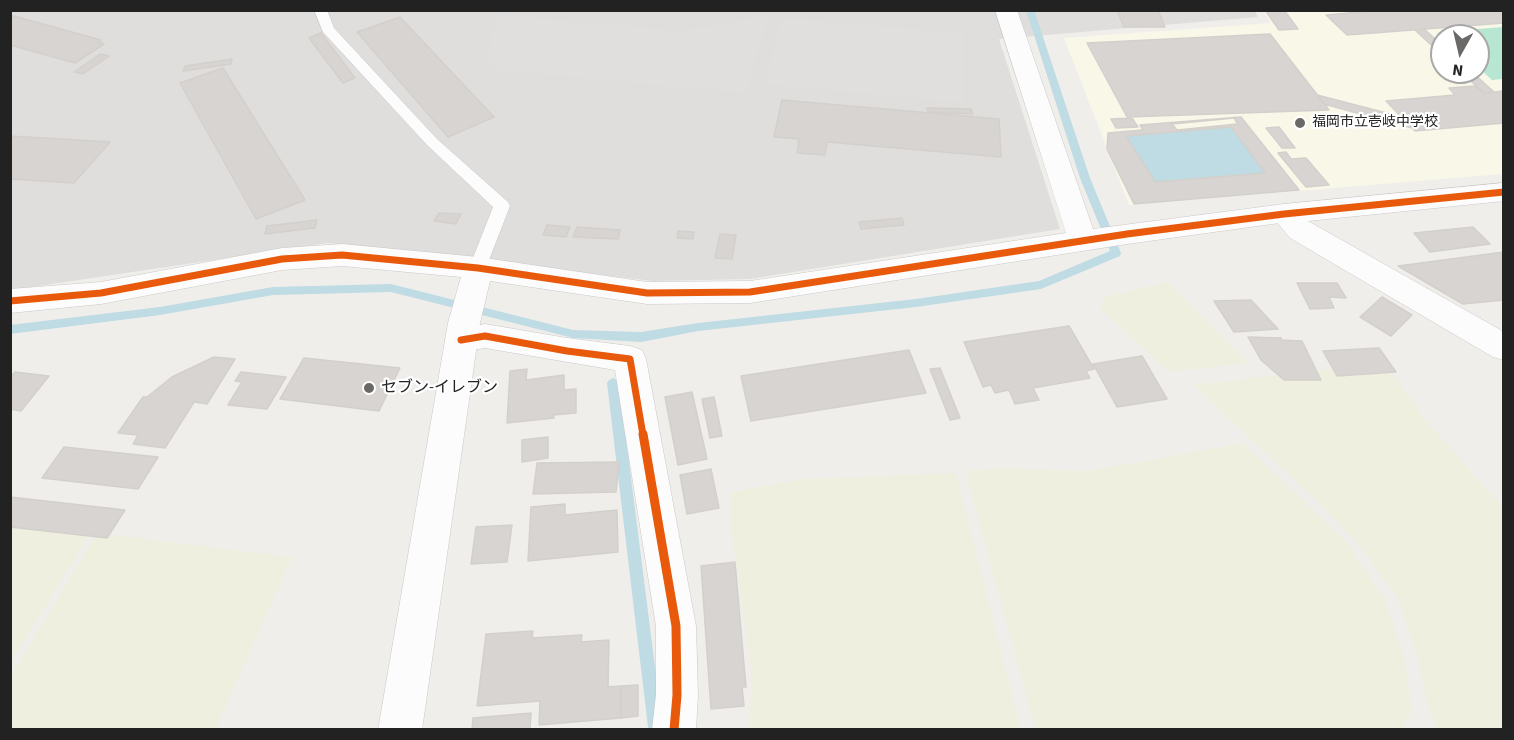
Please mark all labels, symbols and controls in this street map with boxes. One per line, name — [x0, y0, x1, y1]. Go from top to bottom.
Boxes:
north arrow — [1430, 24, 1490, 84]
text: N — [1451, 58, 1465, 81]
place label: 福岡市立壱岐中学校 — [1312, 115, 1438, 131]
marker: 福岡市立壱岐中学校 — [1293, 116, 1307, 130]
place label: セブン-イレブン — [381, 378, 498, 398]
marker: セブン-イレブン — [362, 381, 376, 395]

